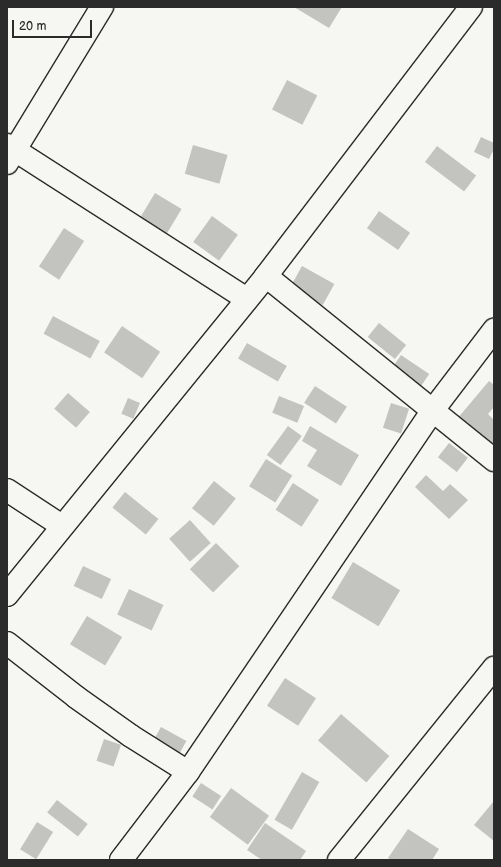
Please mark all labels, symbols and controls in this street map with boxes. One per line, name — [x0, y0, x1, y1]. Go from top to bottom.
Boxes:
scale bar — [14, 12, 94, 38]
text: 20 m — [19, 19, 46, 34]

